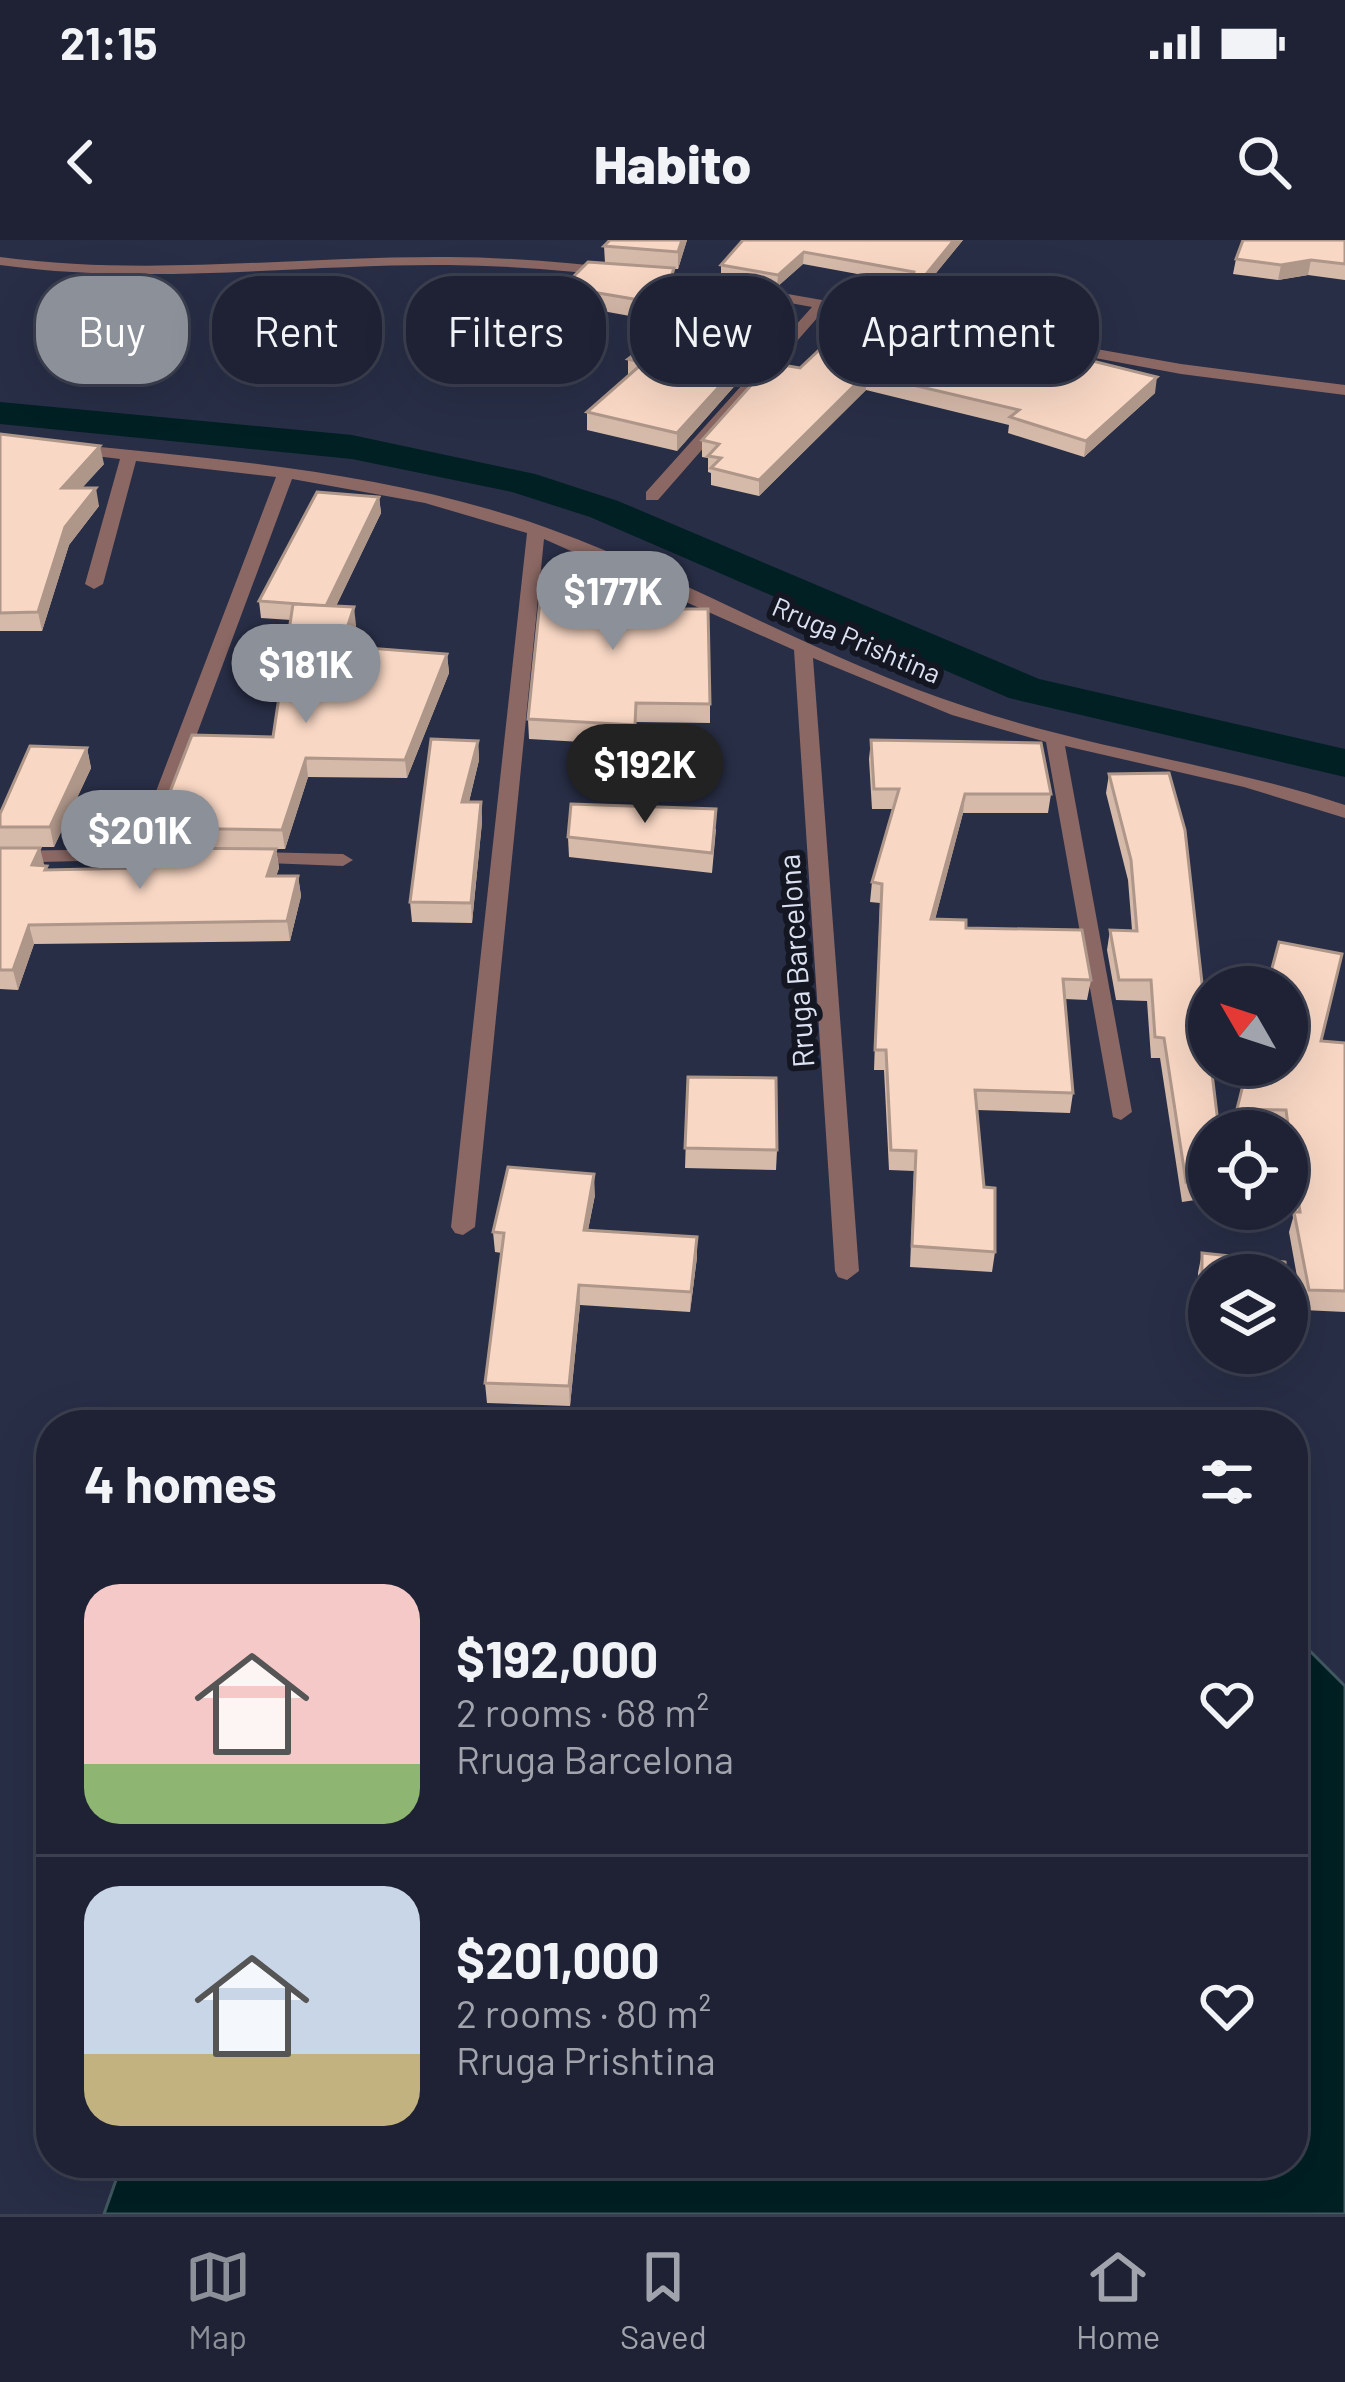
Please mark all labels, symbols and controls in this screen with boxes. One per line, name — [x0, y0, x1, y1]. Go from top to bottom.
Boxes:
text: 21:15 — [60, 15, 157, 69]
icon: back — [48, 129, 114, 195]
icon: search — [1231, 129, 1297, 195]
text: Habito — [594, 130, 751, 195]
chip: Buy — [36, 276, 188, 384]
chip: Rent — [212, 276, 382, 384]
chip: Filters — [406, 276, 606, 384]
chip: New — [630, 276, 795, 384]
chip: Apartment — [819, 276, 1099, 384]
pin: $177K — [529, 551, 697, 653]
text: $177K — [563, 566, 663, 613]
street label: Rruga Prishtina — [768, 589, 946, 689]
pin: $181K — [222, 624, 390, 726]
text: $181K — [258, 639, 354, 686]
pin: $192K — [561, 724, 729, 826]
text: $192K — [593, 739, 697, 786]
pin: $201K — [56, 790, 224, 892]
text: $201K — [88, 805, 192, 852]
street label: Rruga Barcelona — [770, 853, 820, 1069]
north arrow — [1188, 966, 1308, 1086]
map controls — [1188, 966, 1308, 1374]
button: locate — [1188, 1110, 1308, 1230]
button: layers — [1188, 1254, 1308, 1374]
icon: filters — [1194, 1449, 1260, 1515]
text: 4 homes — [84, 1452, 277, 1513]
text: $192,000 — [456, 1627, 658, 1688]
icon: home — [180, 1632, 324, 1776]
icon: heart — [1194, 1671, 1260, 1737]
text: 2 rooms · 68 m² — [456, 1688, 709, 1735]
text: Rruga Barcelona — [456, 1735, 734, 1782]
text: $201,000 — [456, 1928, 660, 1989]
icon: home — [180, 1934, 324, 2078]
icon: heart — [1194, 1973, 1260, 2039]
text: 2 rooms · 80 m² — [456, 1989, 711, 2036]
text: Rruga Prishtina — [456, 2036, 716, 2083]
tab: Map — [185, 2244, 251, 2356]
tab: Saved — [620, 2244, 707, 2356]
tab: Home — [1076, 2244, 1160, 2356]

